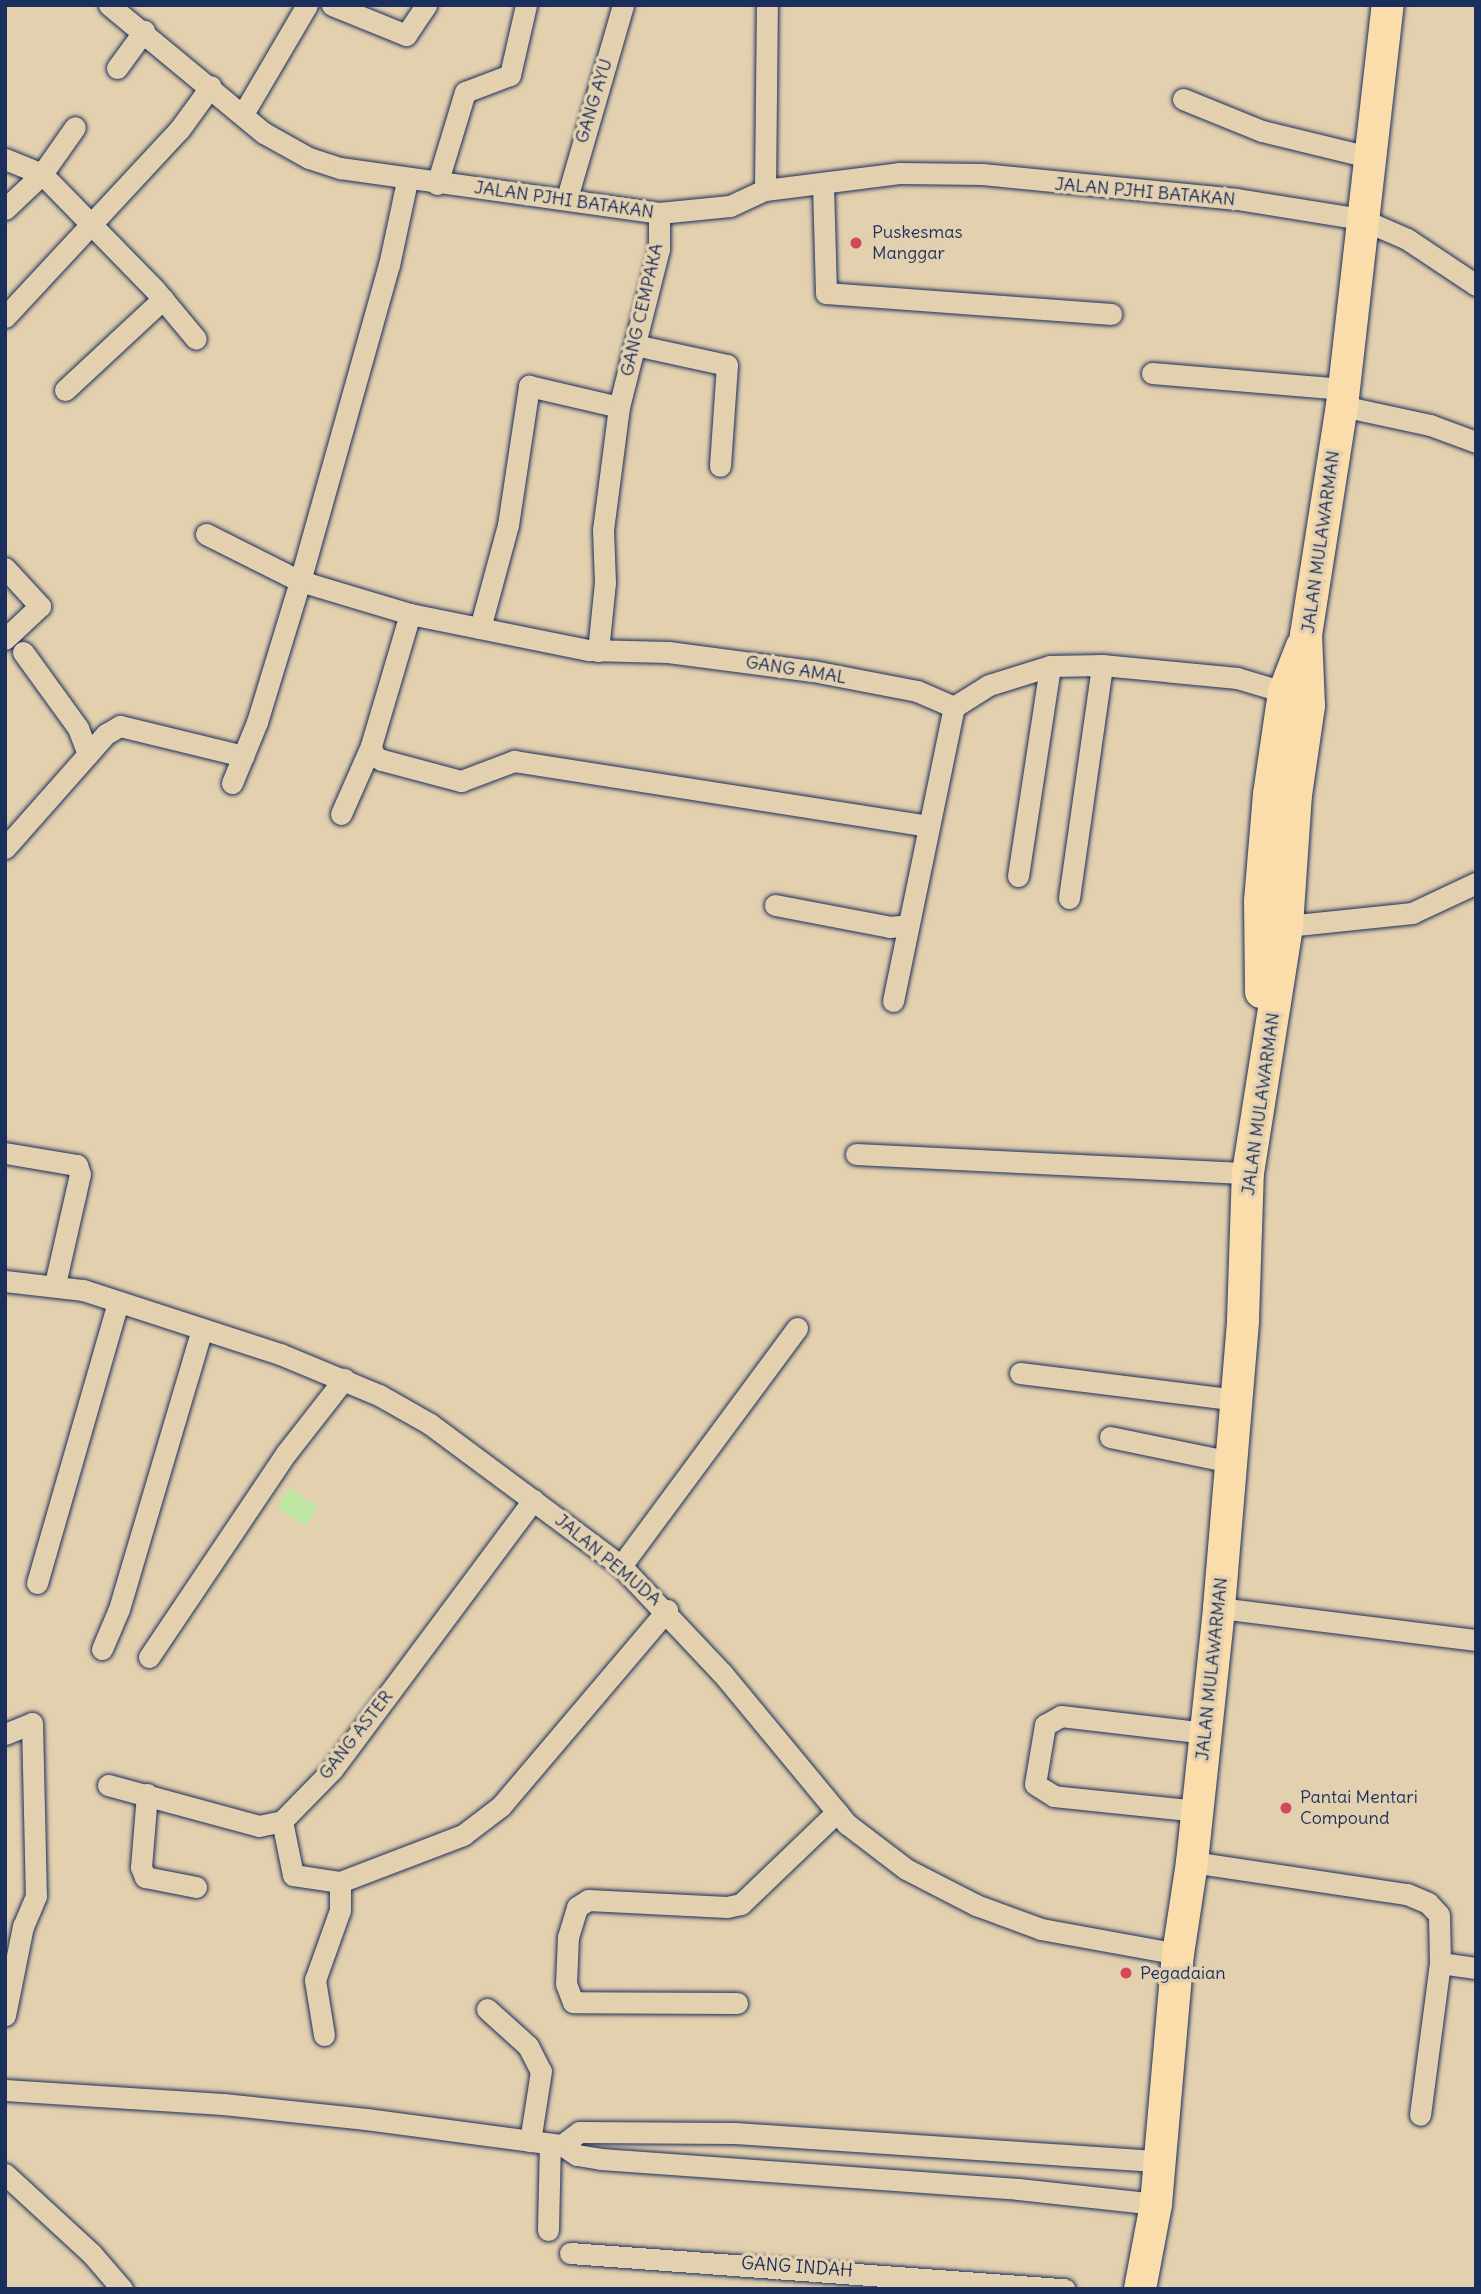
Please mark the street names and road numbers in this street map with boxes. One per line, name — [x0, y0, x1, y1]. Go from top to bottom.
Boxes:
street label: GANG AYU — [571, 56, 617, 146]
street label: JALAN PJHI BATAKAN — [1054, 173, 1236, 211]
street label: JALAN PJHI BATAKAN — [473, 177, 655, 223]
street label: GANG CEMPAKA — [616, 241, 668, 379]
street label: JALAN MULAWARMAN — [1297, 449, 1345, 635]
street label: GANG AMAL — [744, 651, 848, 689]
street label: JALAN MULAWARMAN — [1237, 1011, 1285, 1197]
street label: JALAN PEMUDA — [551, 1509, 665, 1611]
street label: JALAN MULAWARMAN — [1192, 1576, 1232, 1762]
street label: GANG ASTER — [314, 1686, 398, 1784]
street label: GANG INDAH — [740, 2252, 854, 2282]

